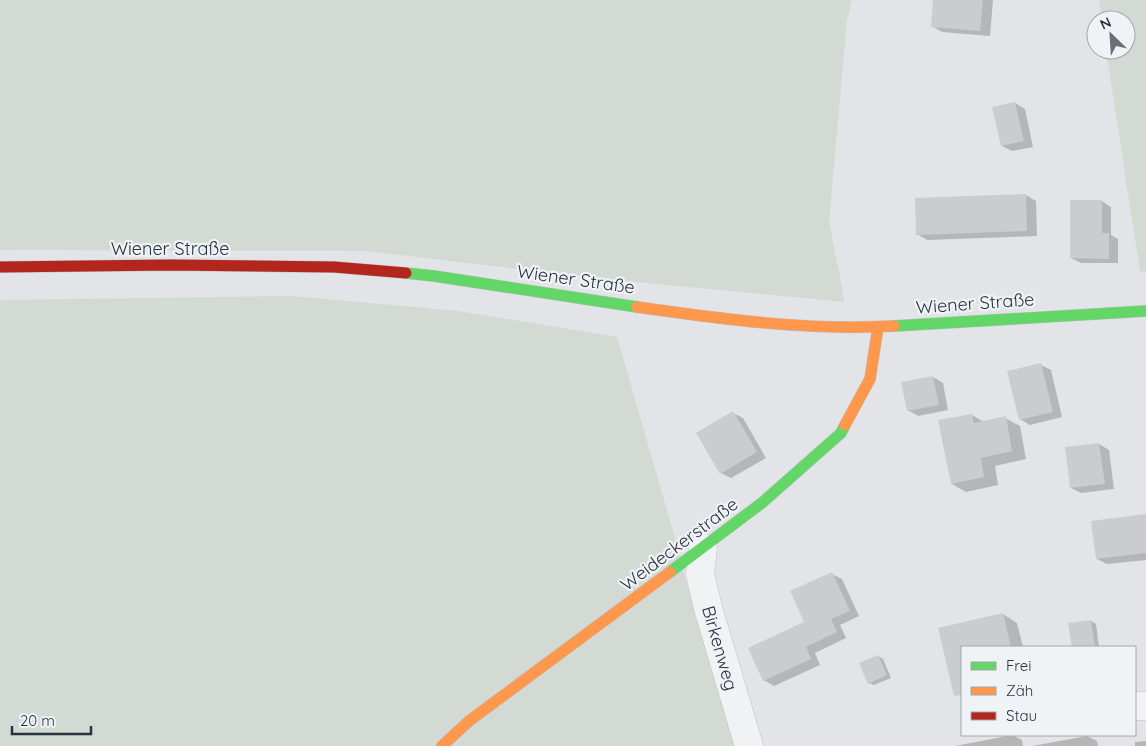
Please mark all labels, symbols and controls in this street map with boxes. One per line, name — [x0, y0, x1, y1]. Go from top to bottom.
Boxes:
north arrow — [1086, 10, 1136, 60]
text: N — [1097, 13, 1114, 34]
street label: Wiener Straße — [111, 237, 229, 260]
street label: Wiener Straße — [516, 259, 636, 299]
street label: Wiener Straße — [915, 287, 1035, 319]
street label: Weideckerstraße — [616, 492, 742, 596]
street label: Birkenweg — [697, 603, 743, 693]
legend — [961, 646, 1136, 736]
text: Frei — [1006, 656, 1032, 675]
text: Zäh — [1006, 681, 1033, 700]
scale bar — [12, 704, 91, 736]
text: Stau — [1006, 706, 1037, 725]
text: 20 m — [20, 711, 55, 730]

